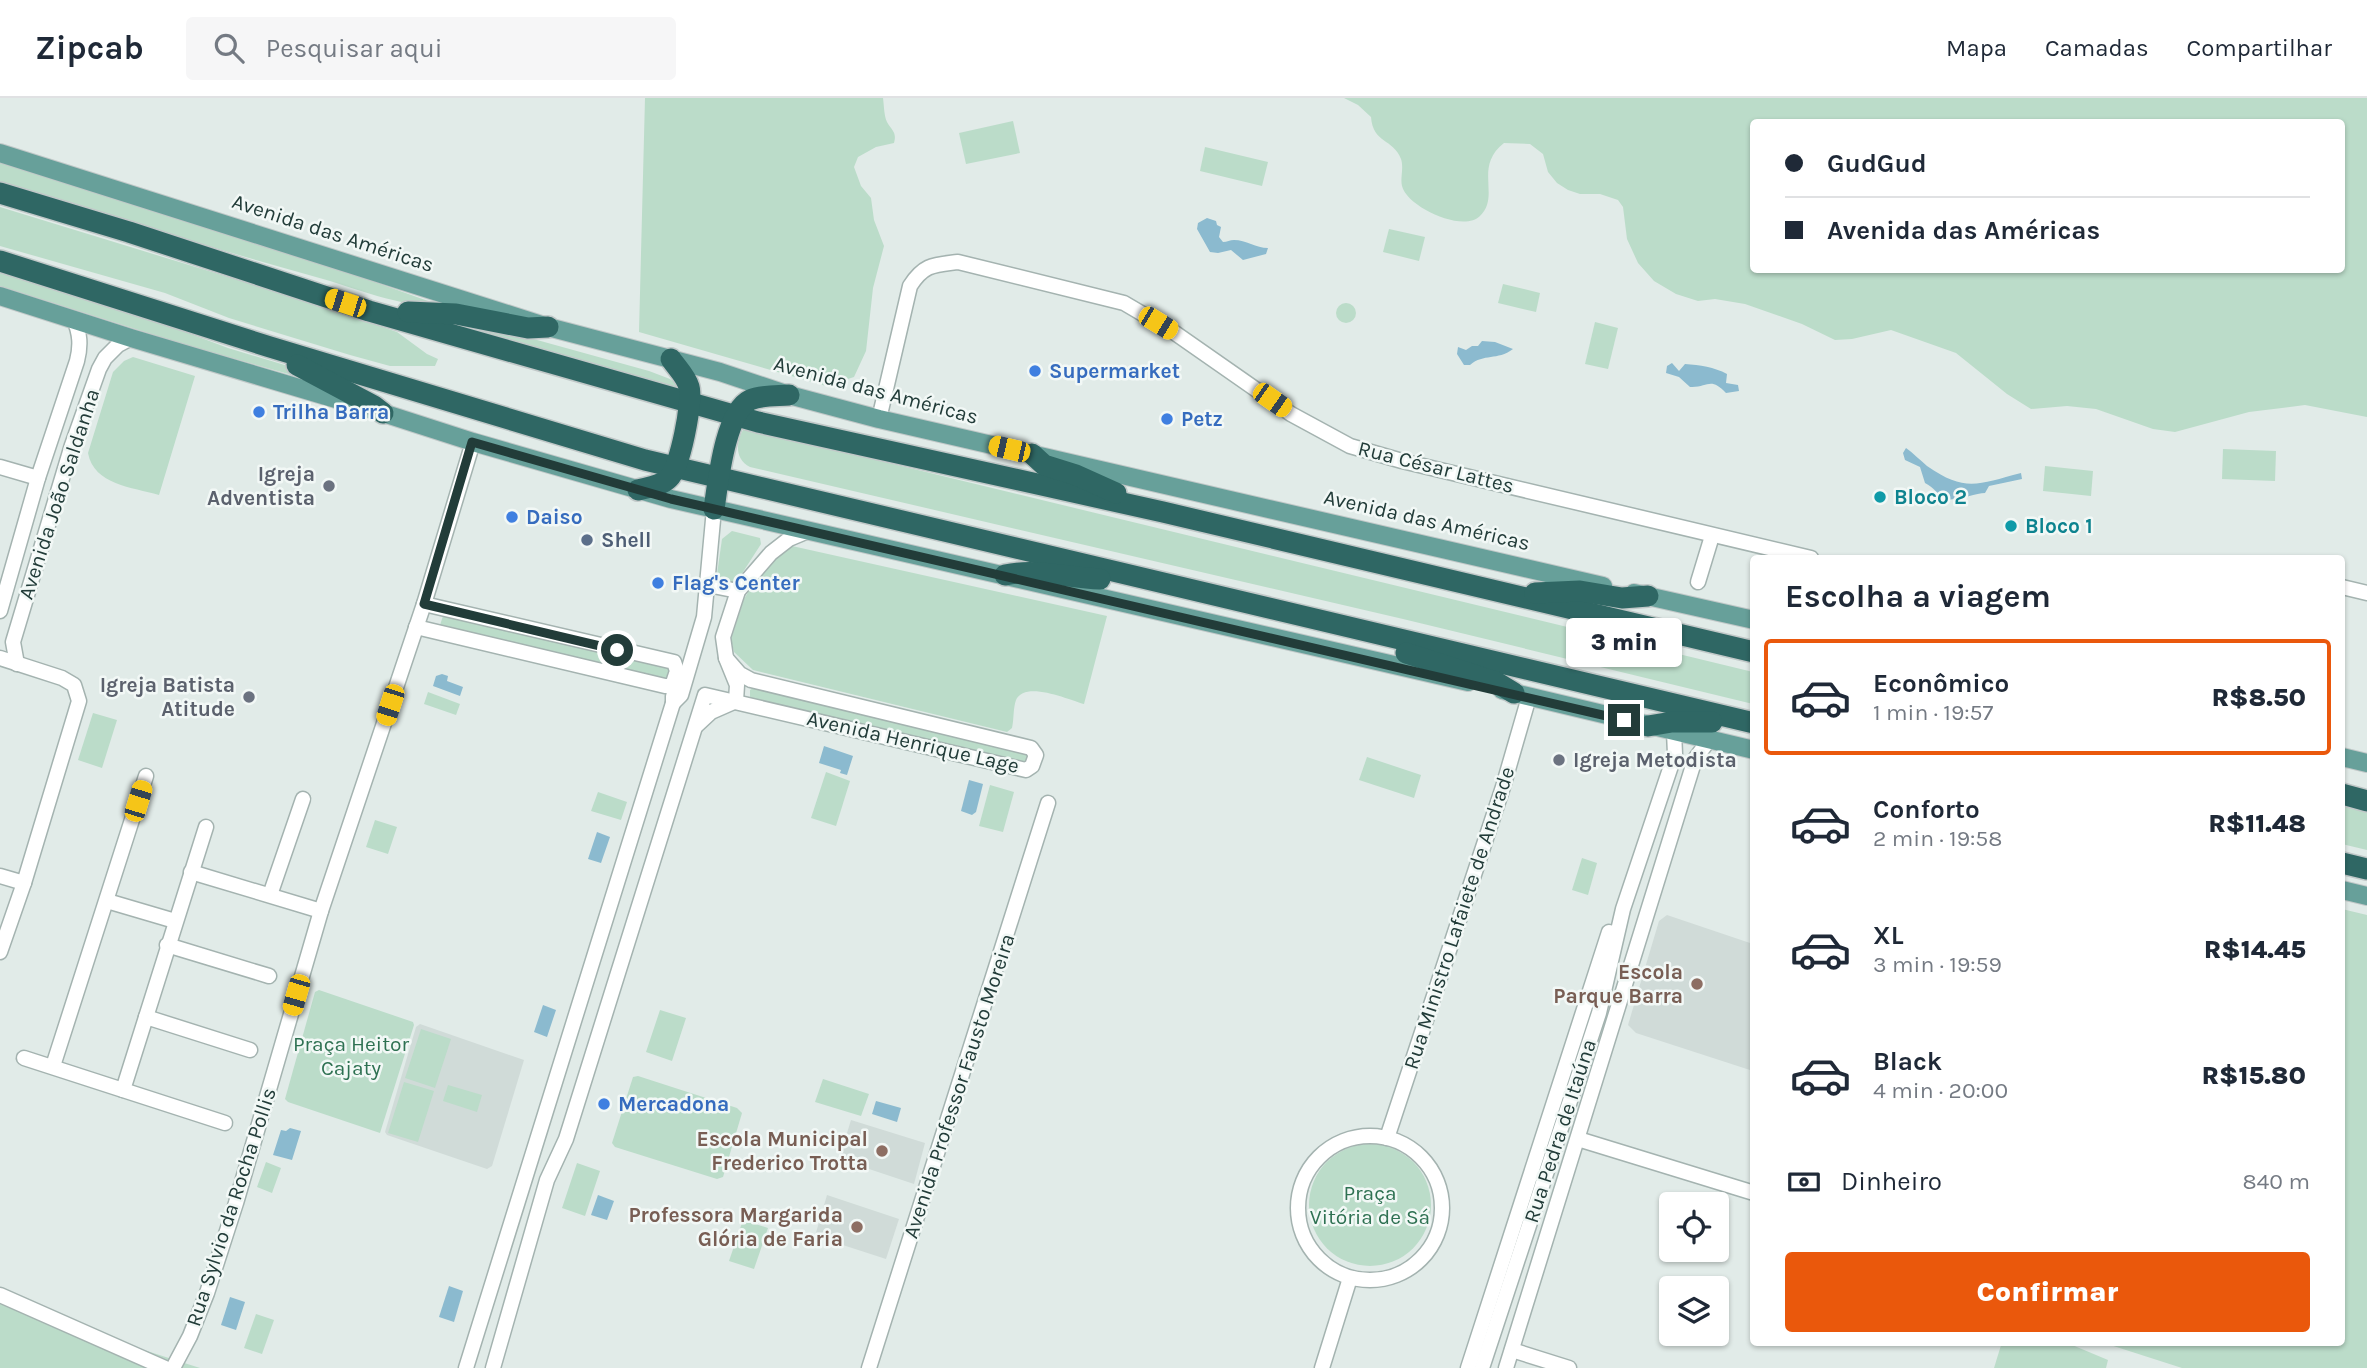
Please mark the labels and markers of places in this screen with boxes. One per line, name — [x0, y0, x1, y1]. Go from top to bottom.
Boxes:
place label: Supermarket — [1049, 359, 1180, 383]
marker: Supermarket — [1027, 363, 1043, 379]
place label: Trilha Barra — [273, 400, 389, 424]
marker: Trilha Barra — [251, 404, 267, 420]
place label: Petz — [1181, 407, 1223, 431]
marker: Petz — [1159, 411, 1175, 427]
place label: Igreja Adventista — [207, 462, 315, 510]
marker: Igreja Adventista — [321, 478, 337, 494]
place label: Bloco 2 — [1894, 485, 1967, 509]
marker: Bloco 2 — [1872, 489, 1888, 505]
place label: Daiso — [526, 505, 583, 529]
marker: Daiso — [504, 509, 520, 525]
place label: Bloco 1 — [2025, 514, 2093, 538]
marker: Bloco 1 — [2003, 518, 2019, 534]
place label: Shell — [601, 528, 651, 552]
marker: Shell — [579, 532, 595, 548]
place label: Flag's Center — [672, 571, 800, 595]
marker: Flag's Center — [650, 575, 666, 591]
place label: Igreja Batista Atitude — [100, 673, 235, 721]
marker: Igreja Batista Atitude — [241, 689, 257, 705]
place label: Igreja Metodista — [1573, 748, 1737, 772]
marker: Igreja Metodista — [1551, 752, 1567, 768]
place label: Escola Parque Barra — [1553, 960, 1683, 1009]
marker: Escola Parque Barra — [1689, 976, 1705, 992]
place label: Mercadona — [618, 1092, 729, 1116]
marker: Mercadona — [596, 1096, 612, 1112]
place label: Escola Municipal Frederico Trotta — [697, 1127, 868, 1175]
marker: Escola Municipal Frederico Trotta — [874, 1143, 890, 1159]
place label: Professora Margarida Glória de Faria — [628, 1203, 843, 1251]
marker: Professora Margarida Glória de Faria — [849, 1219, 865, 1235]

